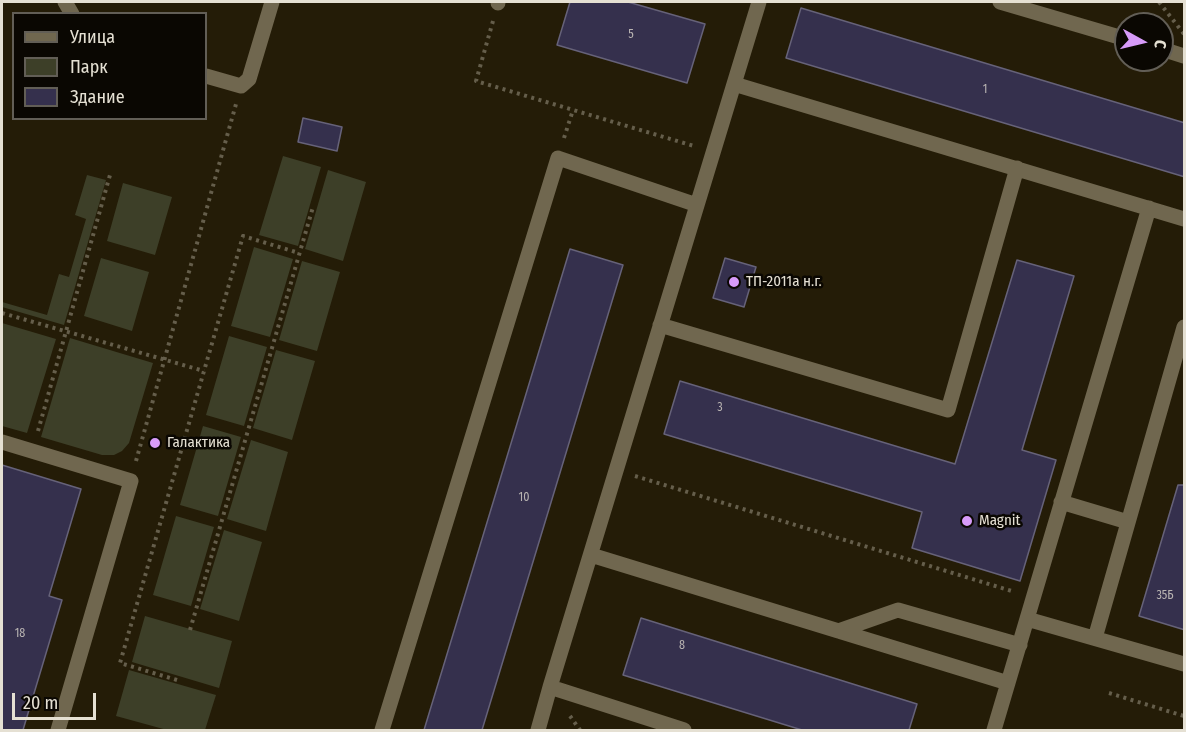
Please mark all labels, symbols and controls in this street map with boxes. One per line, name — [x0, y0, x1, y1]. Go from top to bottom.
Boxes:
legend — [12, 12, 207, 120]
north arrow — [1114, 12, 1174, 72]
text: Улица — [70, 26, 115, 48]
house number: 5 — [628, 28, 634, 42]
text: С — [1150, 39, 1170, 50]
text: Парк — [70, 56, 108, 78]
house number: 1 — [983, 83, 987, 97]
text: Здание — [70, 86, 125, 108]
place label: ТП-2011а н.г. — [746, 273, 822, 291]
marker: ТП-2011а н.г. — [727, 275, 741, 289]
house number: 3 — [717, 401, 723, 415]
place label: Галактика — [167, 434, 230, 452]
marker: Галактика — [148, 436, 162, 450]
house number: 10 — [519, 491, 529, 505]
place label: Magnit — [979, 512, 1021, 530]
marker: Magnit — [960, 514, 974, 528]
house number: 35Б — [1156, 589, 1174, 603]
house number: 18 — [15, 627, 25, 641]
house number: 8 — [679, 639, 685, 653]
scale bar — [15, 681, 99, 719]
text: 20 m — [23, 692, 58, 714]

